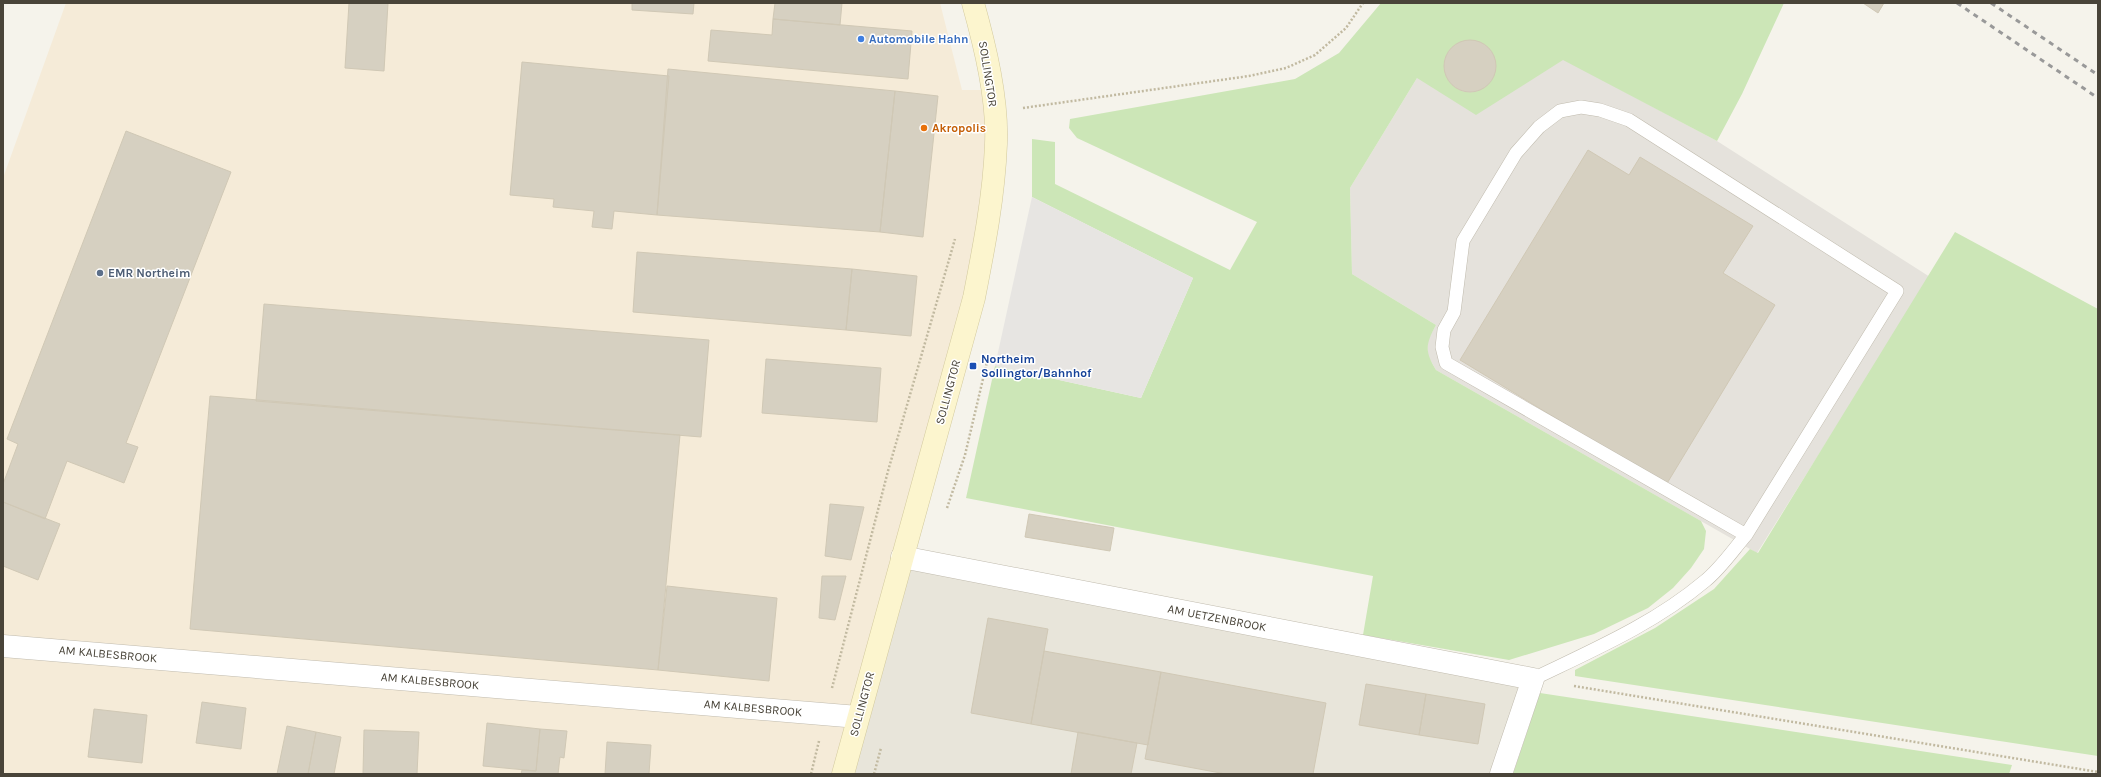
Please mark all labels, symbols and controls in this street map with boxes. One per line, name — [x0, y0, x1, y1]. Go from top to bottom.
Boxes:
place label: Automobile Hahn — [869, 32, 969, 46]
marker: Automobile Hahn — [856, 34, 866, 44]
street label: SOLLINGTOR — [976, 40, 1000, 108]
place label: Akropolis — [932, 121, 986, 135]
marker: Akropolis — [919, 123, 929, 133]
place label: EMR Northeim — [108, 266, 190, 280]
marker: EMR Northeim — [95, 268, 105, 278]
place label: Northeim Sollingtor/Bahnhof — [981, 352, 1092, 380]
street label: SOLLINGTOR — [933, 358, 963, 426]
marker: Northeim Sollingtor/Bahnhof — [968, 361, 978, 371]
street label: AM UETZENBROOK — [1167, 602, 1268, 635]
street label: AM KALBESBROOK — [58, 643, 159, 665]
street label: AM KALBESBROOK — [380, 670, 481, 692]
street label: SOLLINGTOR — [847, 670, 877, 738]
street label: AM KALBESBROOK — [703, 697, 804, 719]

